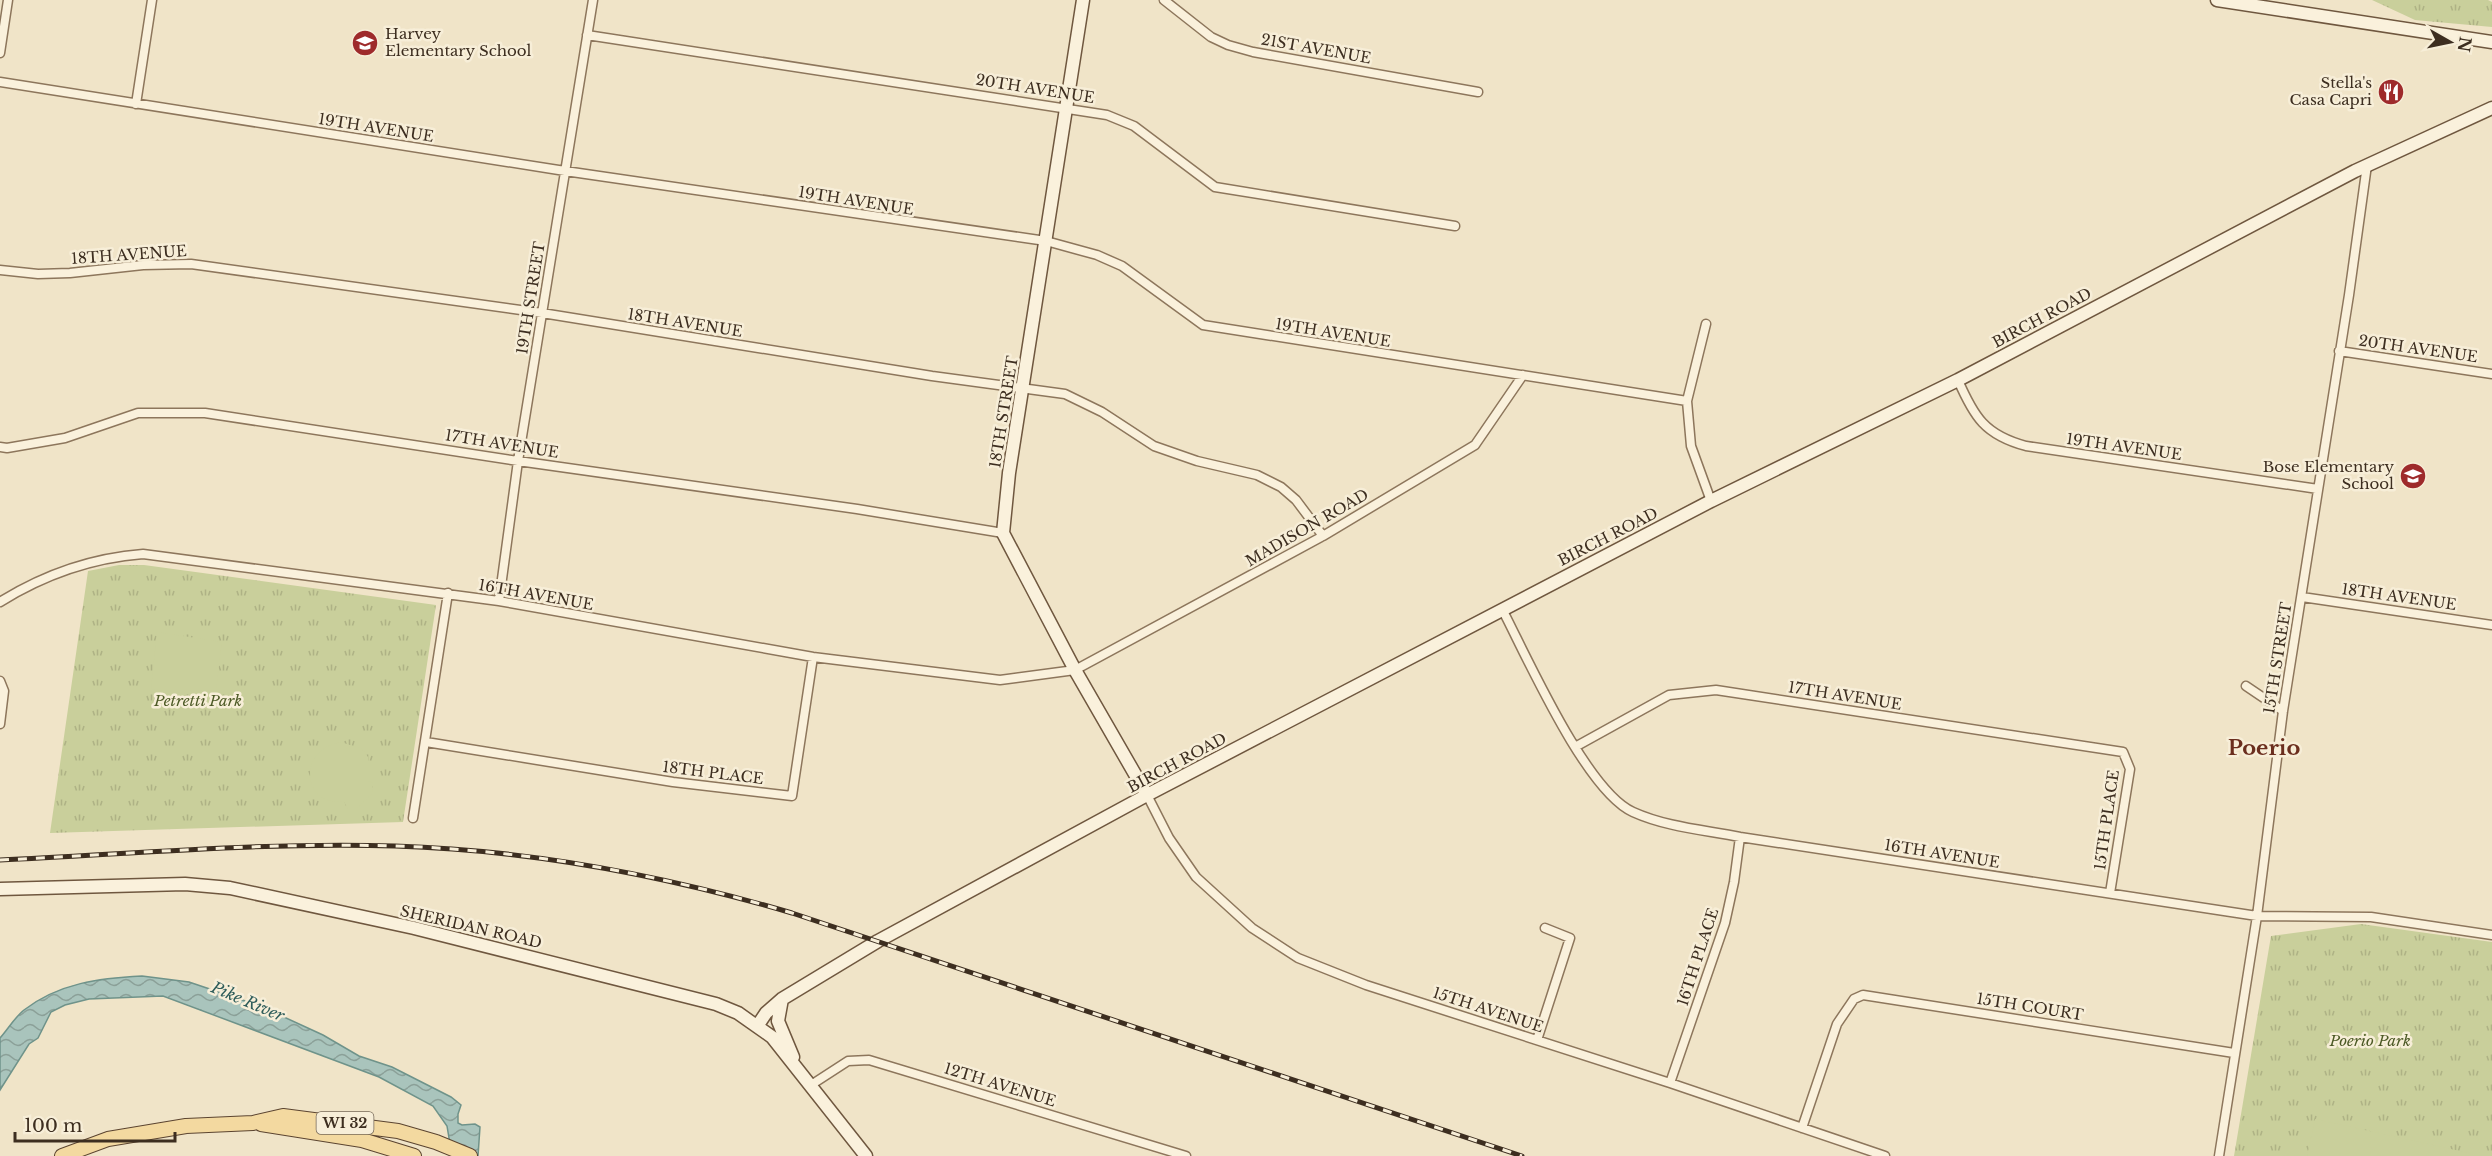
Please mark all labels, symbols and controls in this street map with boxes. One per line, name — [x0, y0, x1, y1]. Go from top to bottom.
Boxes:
north arrow — [2420, 12, 2480, 72]
place label: Harvey Elementary School — [385, 24, 532, 60]
school or university icon: Harvey Elementary School — [350, 28, 380, 58]
street label: 21ST AVENUE — [1260, 29, 1373, 68]
text: N — [2454, 35, 2476, 53]
street label: 20TH AVENUE — [974, 70, 1096, 107]
place label: Stella's Casa Capri — [2290, 73, 2372, 109]
restaurant icon: Stella's Casa Capri — [2376, 77, 2406, 107]
street label: 19TH AVENUE — [317, 109, 435, 146]
street label: 19TH AVENUE — [797, 182, 915, 219]
street label: 19TH STREET — [512, 240, 549, 356]
street label: 18TH AVENUE — [71, 241, 188, 268]
street label: BIRCH ROAD — [1989, 283, 2095, 352]
street label: 18TH AVENUE — [626, 304, 744, 341]
street label: 19TH AVENUE — [1274, 314, 1392, 351]
street label: 20TH AVENUE — [2357, 331, 2479, 366]
street label: 18TH STREET — [985, 354, 1022, 469]
street label: 17TH AVENUE — [444, 425, 560, 462]
street label: 19TH AVENUE — [2065, 429, 2183, 464]
place label: Bose Elementary School — [2263, 457, 2394, 493]
school or university icon: Bose Elementary School — [2398, 461, 2428, 491]
street label: MADISON ROAD — [1242, 485, 1372, 571]
street label: BIRCH ROAD — [1555, 503, 1661, 570]
street label: 16TH AVENUE — [477, 575, 595, 614]
street label: 18TH AVENUE — [2340, 579, 2458, 614]
street label: 15TH STREET — [2259, 601, 2296, 715]
street label: 17TH AVENUE — [1787, 677, 1903, 714]
park label: Petretti Park — [153, 691, 242, 710]
street label: BIRCH ROAD — [1124, 728, 1230, 797]
district label: Poerio — [2228, 735, 2300, 761]
street label: 18TH PLACE — [662, 757, 765, 788]
street label: 15TH PLACE — [2090, 769, 2123, 871]
street label: 16TH AVENUE — [1883, 835, 2001, 872]
street label: SHERIDAN ROAD — [398, 901, 544, 952]
street label: 16TH PLACE — [1673, 905, 1722, 1008]
water label: Pike River — [208, 976, 288, 1026]
street label: 15TH AVENUE — [1430, 983, 1546, 1036]
street label: 15TH COURT — [1975, 989, 2085, 1024]
park label: Poerio Park — [2328, 1031, 2411, 1050]
street label: 12TH AVENUE — [942, 1058, 1058, 1111]
scale bar — [15, 1105, 176, 1143]
road number: WI 32 — [316, 1112, 374, 1134]
text: 100 m — [24, 1115, 82, 1137]

